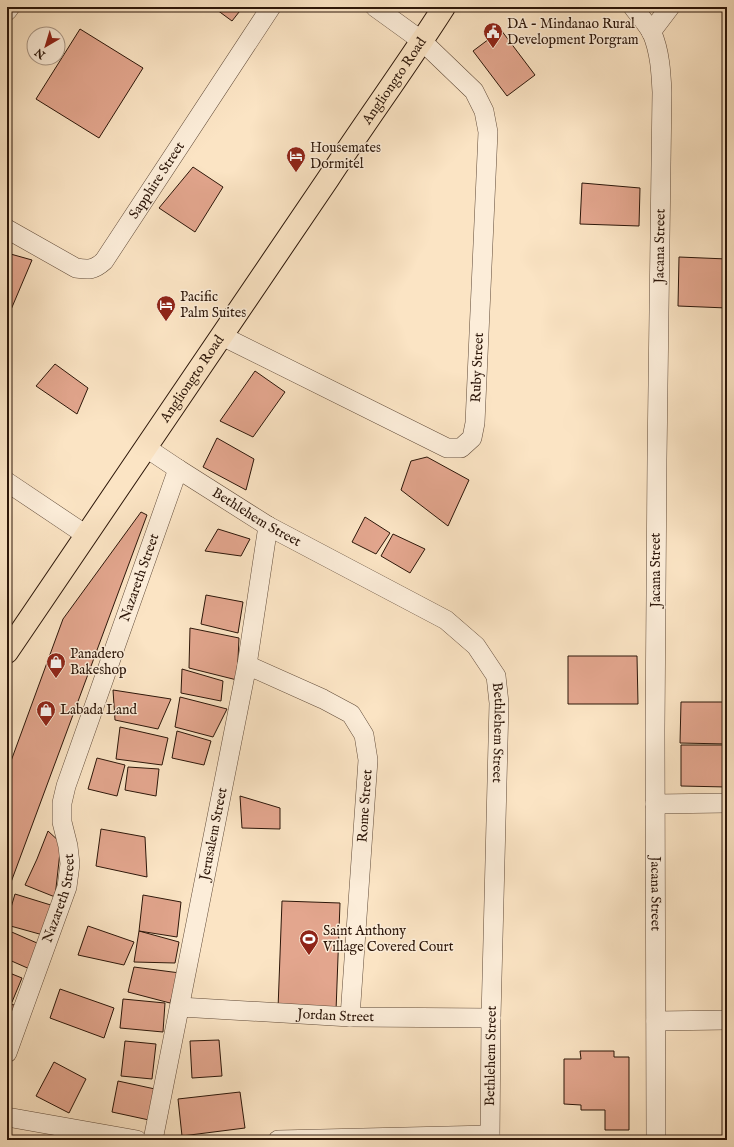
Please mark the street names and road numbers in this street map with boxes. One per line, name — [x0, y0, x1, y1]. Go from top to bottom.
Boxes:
street label: Angliongto Road — [358, 34, 431, 129]
street label: Sapphire Street — [125, 138, 189, 223]
street label: Jacana Street — [650, 208, 670, 286]
street label: Angliongto Road — [156, 331, 229, 427]
street label: Ruby Street — [467, 332, 488, 403]
street label: Bethlehem Street — [209, 484, 304, 551]
street label: Nazareth Street — [116, 531, 163, 624]
street label: Jacana Street — [647, 532, 665, 609]
street label: Bethlehem Street — [488, 681, 508, 783]
street label: Rome Street — [353, 769, 377, 843]
street label: Jerusalem Street — [195, 786, 232, 884]
street label: Nazareth Street — [39, 853, 79, 945]
street label: Jacana Street — [646, 854, 664, 931]
street label: Jordan Street — [295, 1005, 374, 1026]
street label: Bethlehem Street — [481, 1005, 501, 1106]

